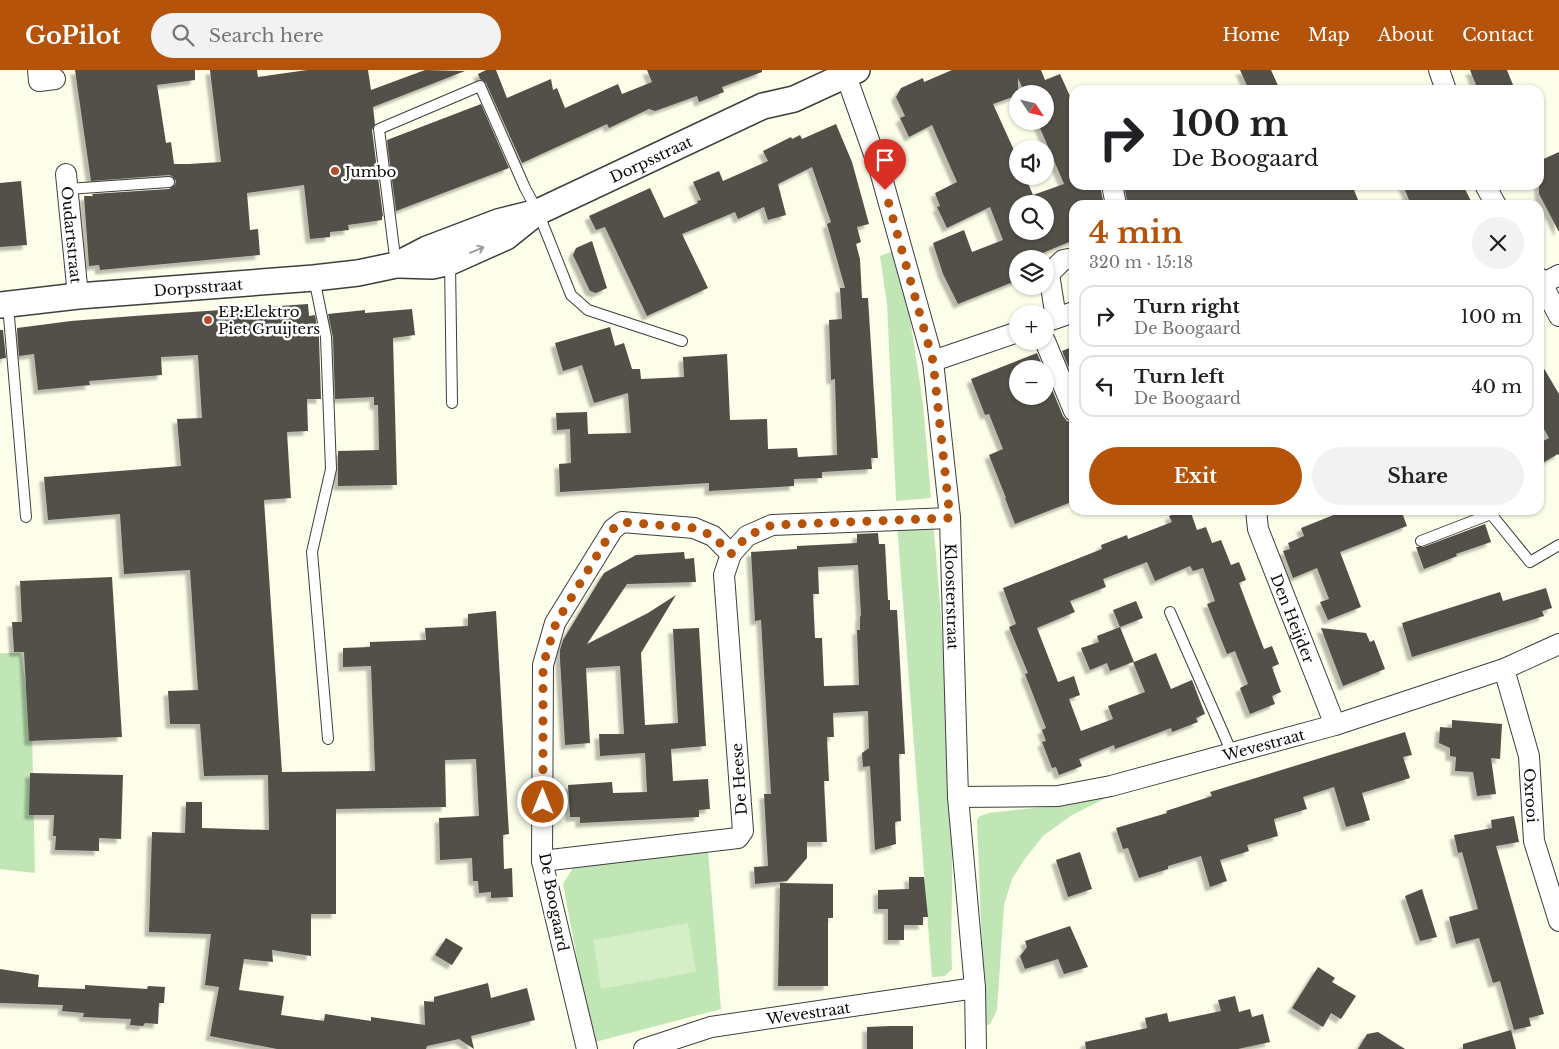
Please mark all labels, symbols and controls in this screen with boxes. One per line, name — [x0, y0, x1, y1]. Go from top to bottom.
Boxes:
search box — [151, 13, 501, 58]
text: GoPilot — [25, 21, 121, 50]
icon: search — [169, 21, 197, 49]
text: Search here — [209, 24, 324, 47]
text: Home — [1222, 24, 1280, 46]
text: Map — [1308, 24, 1350, 46]
text: About — [1378, 24, 1434, 46]
text: Contact — [1462, 24, 1534, 46]
north arrow — [1009, 85, 1054, 130]
map controls — [1009, 85, 1054, 405]
text: 100 m — [1172, 102, 1288, 145]
icon: right — [1089, 105, 1154, 170]
street label: Dorpsstraat — [606, 131, 695, 186]
pin — [864, 139, 906, 190]
button: sound — [1009, 140, 1054, 185]
text: De Boogaard — [1172, 145, 1319, 172]
icon: arrive — [871, 146, 899, 174]
place label: Jumbo — [343, 162, 397, 181]
marker: Jumbo — [329, 165, 341, 177]
street label: Oudartstraat — [58, 185, 86, 284]
button: search — [1009, 195, 1054, 240]
text: 4 min — [1089, 214, 1183, 251]
button: close — [1472, 217, 1524, 269]
one-way arrow — [469, 244, 484, 254]
button: layers — [1009, 250, 1054, 295]
text: 320 m · 15:18 — [1089, 252, 1193, 272]
street label: Dorpsstraat — [153, 274, 244, 300]
text: Turn right — [1134, 295, 1240, 318]
place label: EP:Elektro Piet Gruijters — [218, 302, 320, 338]
icon: right — [1091, 302, 1119, 330]
button: + — [1009, 305, 1054, 350]
text: 100 m — [1461, 305, 1522, 328]
marker: EP:Elektro Piet Gruijters — [202, 314, 214, 326]
text: De Boogaard — [1134, 318, 1241, 338]
button: − — [1009, 360, 1054, 405]
text: Turn left — [1134, 365, 1225, 388]
icon: left — [1091, 372, 1119, 400]
text: 40 m — [1471, 375, 1522, 398]
text: De Boogaard — [1134, 388, 1241, 408]
button: Exit — [1089, 447, 1302, 505]
button: Share — [1312, 447, 1524, 505]
street label: Kloosterstraat — [941, 543, 963, 650]
street label: Den Heijder — [1267, 571, 1319, 666]
street label: Wevestraat — [1219, 724, 1307, 765]
street label: De Heese — [727, 742, 751, 816]
street label: Oxrooi — [1520, 768, 1542, 823]
position arrow — [516, 775, 568, 827]
street label: De Boogaard — [535, 851, 573, 953]
street label: Wevestraat — [764, 997, 852, 1028]

